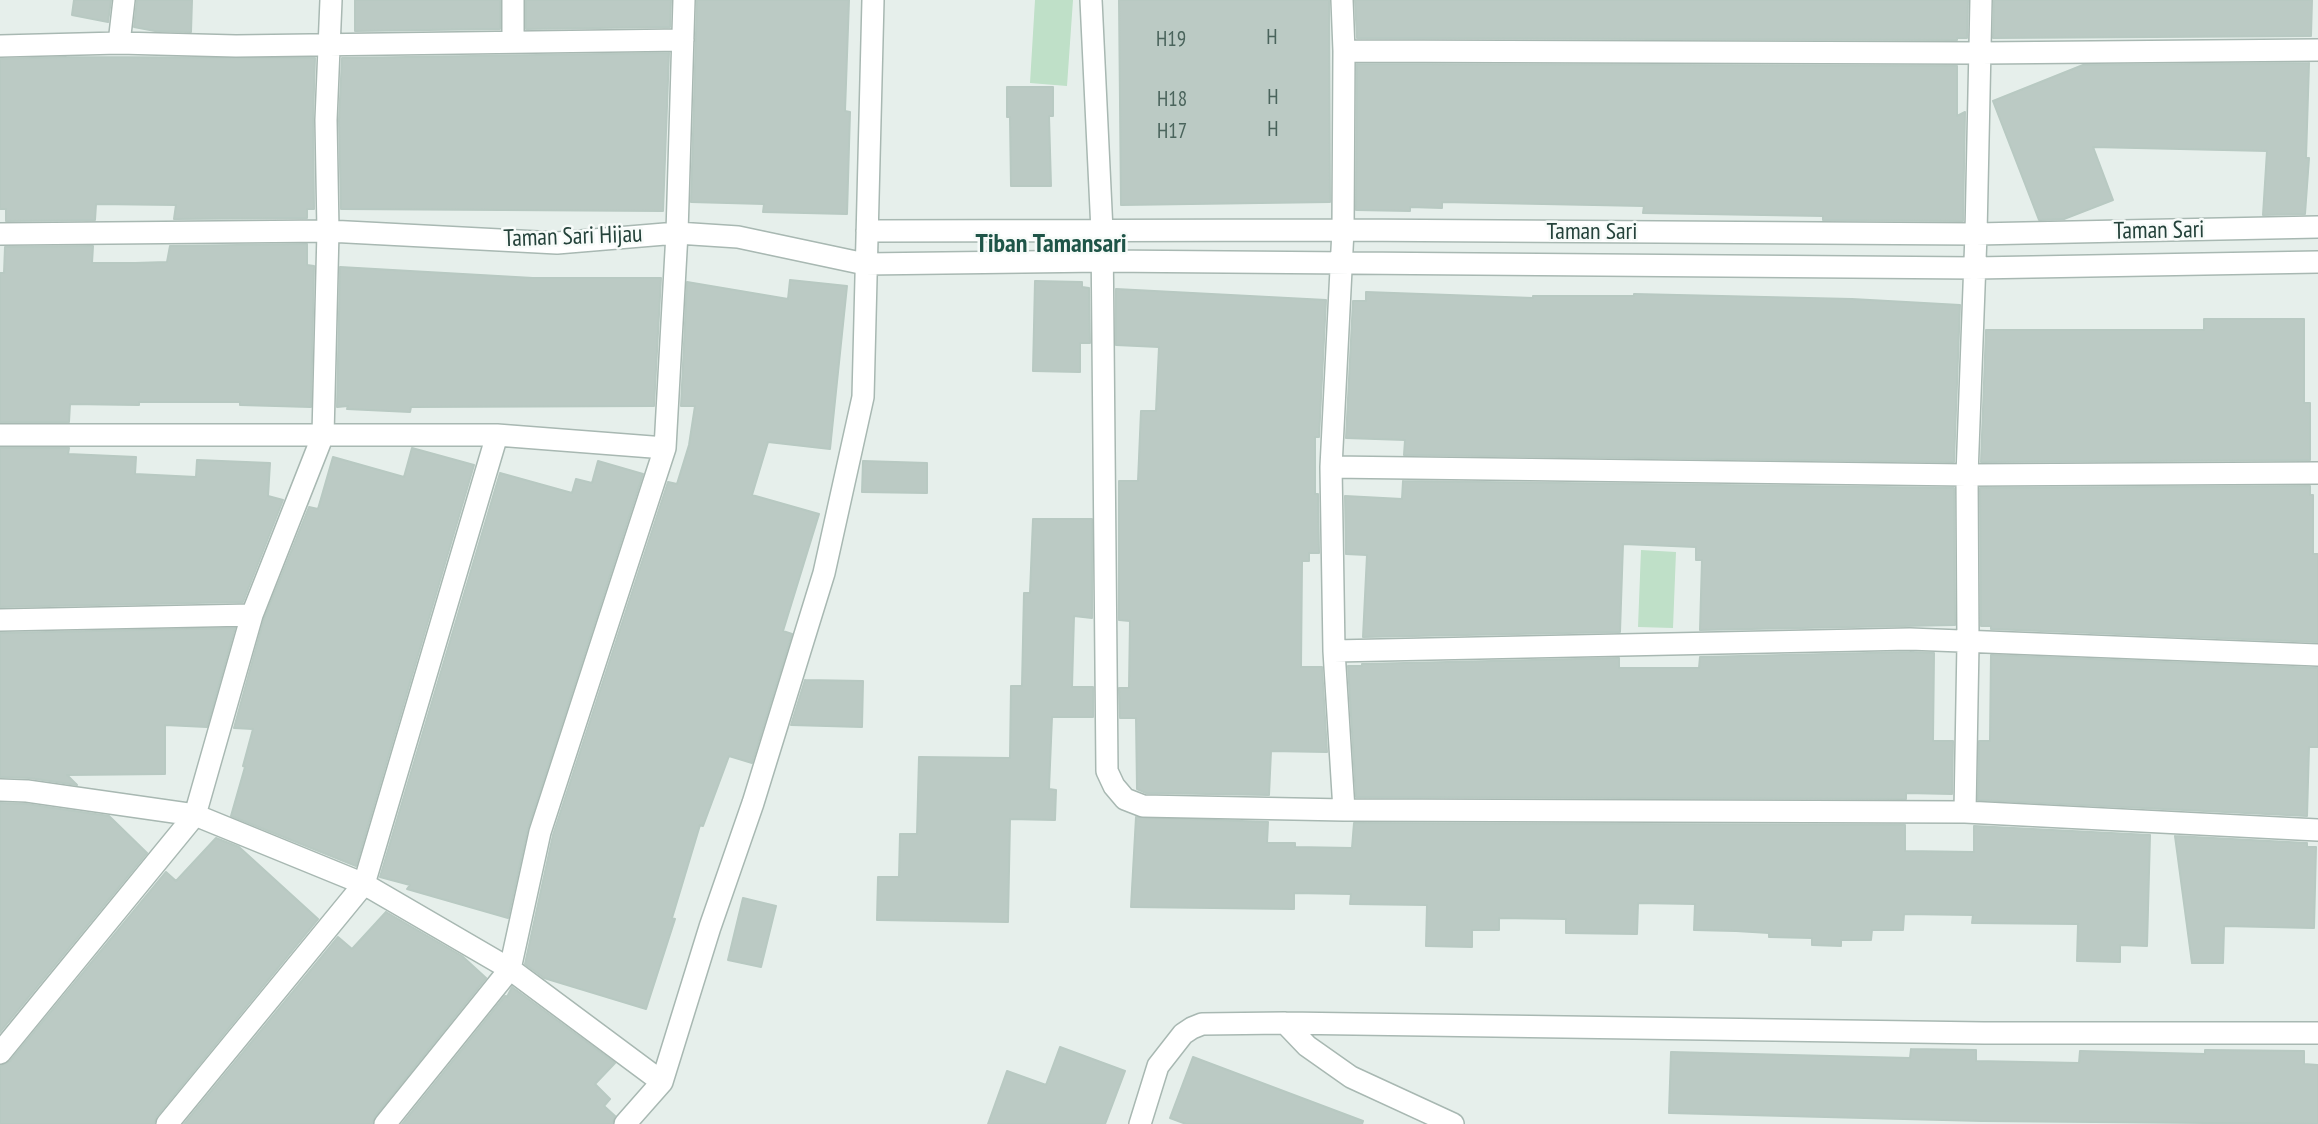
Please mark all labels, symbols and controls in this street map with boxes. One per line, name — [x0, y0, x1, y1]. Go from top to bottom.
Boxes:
house number: H — [1266, 25, 1278, 51]
house number: H19 — [1156, 27, 1186, 53]
house number: H — [1267, 85, 1279, 111]
house number: H18 — [1157, 87, 1187, 113]
house number: H — [1267, 117, 1279, 143]
house number: H17 — [1157, 119, 1187, 145]
street label: Taman Sari — [2113, 216, 2205, 246]
street label: Taman Sari — [1547, 218, 1637, 246]
street label: Taman Sari Hijau — [503, 220, 643, 254]
district label: Tiban Tamansari — [975, 229, 1127, 261]

